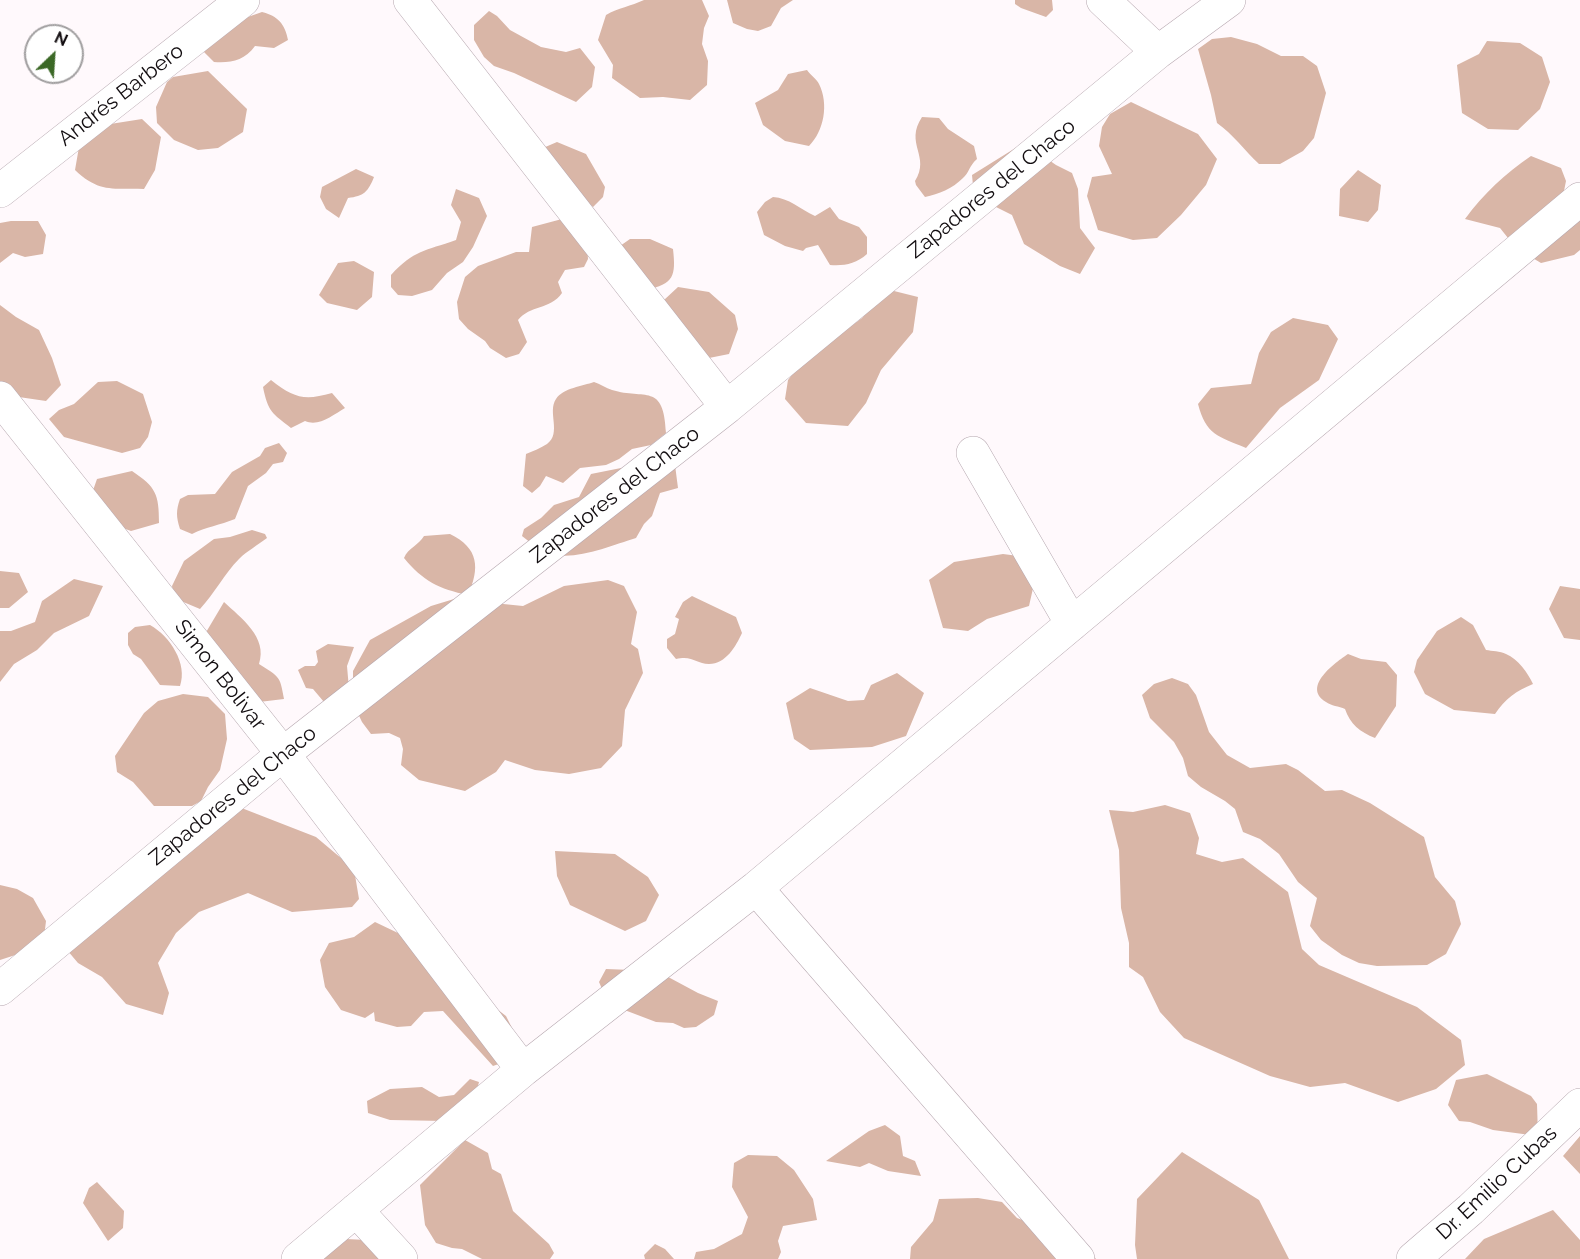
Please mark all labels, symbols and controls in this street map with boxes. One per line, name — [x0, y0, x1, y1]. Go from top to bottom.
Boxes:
north arrow — [24, 24, 84, 84]
text: N — [51, 28, 71, 50]
street label: Andrés Barbero — [53, 38, 189, 152]
street label: Zapadores del Chaco — [903, 114, 1081, 264]
street label: Zapadores del Chaco — [525, 421, 705, 569]
street label: Simon Bolivar — [169, 615, 271, 735]
street label: Zapadores del Chaco — [144, 721, 322, 871]
street label: Dr. Emilio Cubas — [1431, 1121, 1563, 1245]

